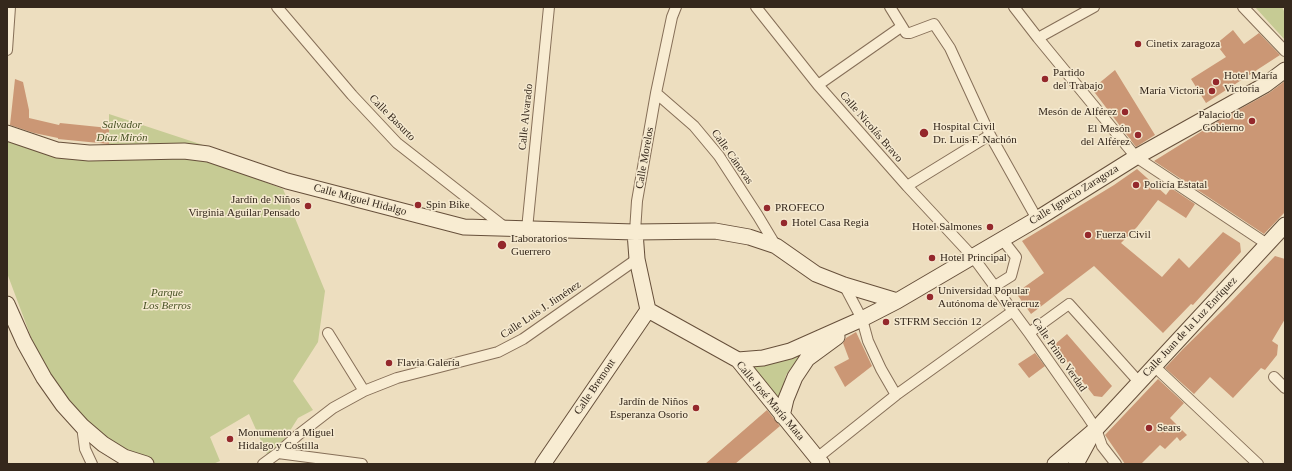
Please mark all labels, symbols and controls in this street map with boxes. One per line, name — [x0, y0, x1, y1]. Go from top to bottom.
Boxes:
place label: Cinetix zaragoza — [1146, 37, 1220, 51]
marker: Cinetix zaragoza — [1133, 39, 1143, 49]
place label: Partido del Trabajo — [1053, 66, 1103, 92]
place label: Hotel María Victoria — [1224, 69, 1277, 95]
marker: Partido del Trabajo — [1040, 74, 1050, 84]
marker: Hotel María Victoria — [1211, 77, 1221, 87]
street label: Calle Alvarado — [516, 83, 536, 151]
place label: María Victoria — [1140, 84, 1204, 98]
marker: María Victoria — [1207, 86, 1217, 96]
street label: Calle Nicolás Bravo — [837, 89, 905, 165]
street label: Calle Basurto — [366, 92, 418, 144]
place label: Mesón de Alférez — [1038, 105, 1117, 119]
marker: Mesón de Alférez — [1120, 107, 1130, 117]
place label: Palacio de Gobierno — [1198, 108, 1244, 134]
marker: Palacio de Gobierno — [1247, 116, 1257, 126]
park label: Salvador Díaz Mirón — [96, 118, 148, 144]
place label: Hospital Civil Dr. Luis F. Nachón — [933, 120, 1017, 146]
place label: El Mesón del Alférez — [1081, 122, 1130, 148]
street label: Calle Morelos — [633, 126, 657, 190]
street label: Calle Cánovas — [708, 127, 756, 187]
marker: Hospital Civil Dr. Luis F. Nachón — [918, 127, 930, 139]
marker: El Mesón del Alférez — [1133, 130, 1143, 140]
street label: Calle Ignacio Zaragoza — [1027, 162, 1121, 228]
place label: Policía Estatal — [1144, 178, 1207, 192]
marker: Policía Estatal — [1131, 180, 1141, 190]
street label: Calle Miguel Hidalgo — [312, 181, 408, 219]
place label: Jardín de Niños Virginia Aguilar Pensado — [188, 193, 300, 219]
place label: Spin Bike — [426, 198, 470, 212]
marker: Spin Bike — [413, 200, 423, 210]
marker: Jardín de Niños Virginia Aguilar Pensado — [303, 201, 313, 211]
place label: PROFECO — [775, 201, 825, 215]
marker: PROFECO — [762, 203, 772, 213]
place label: Hotel Casa Regia — [792, 216, 869, 230]
marker: Hotel Casa Regia — [779, 218, 789, 228]
place label: Hotel Salmones — [912, 220, 982, 234]
marker: Hotel Salmones — [985, 222, 995, 232]
place label: Fuerza Civil — [1096, 228, 1151, 242]
marker: Fuerza Civil — [1083, 230, 1093, 240]
place label: Laboratorios Guerrero — [511, 232, 567, 258]
marker: Laboratorios Guerrero — [496, 239, 508, 251]
place label: Hotel Principal — [940, 251, 1007, 265]
marker: Hotel Principal — [927, 253, 937, 263]
street label: Calle Juan de la Luz Enríquez — [1140, 274, 1240, 380]
street label: Calle Luis J. Jiménez — [498, 278, 584, 342]
place label: Universidad Popular Autónoma de Veracruz — [938, 284, 1039, 310]
park label: Parque Los Berros — [143, 286, 191, 312]
marker: Universidad Popular Autónoma de Veracruz — [925, 292, 935, 302]
place label: STFRM Sección 12 — [894, 315, 981, 329]
street label: Calle Primo Verdad — [1029, 316, 1089, 394]
marker: STFRM Sección 12 — [881, 317, 891, 327]
place label: Flavia Galería — [397, 356, 460, 370]
street label: Calle Bremont — [572, 357, 618, 417]
marker: Flavia Galería — [384, 358, 394, 368]
street label: Calle José María Mata — [733, 359, 807, 443]
place label: Jardín de Niños Esperanza Osorio — [610, 395, 688, 421]
marker: Jardín de Niños Esperanza Osorio — [691, 403, 701, 413]
place label: Sears — [1157, 421, 1181, 435]
marker: Sears — [1144, 423, 1154, 433]
place label: Monumento a Miguel Hidalgo y Costilla — [238, 426, 334, 452]
marker: Monumento a Miguel Hidalgo y Costilla — [225, 434, 235, 444]

